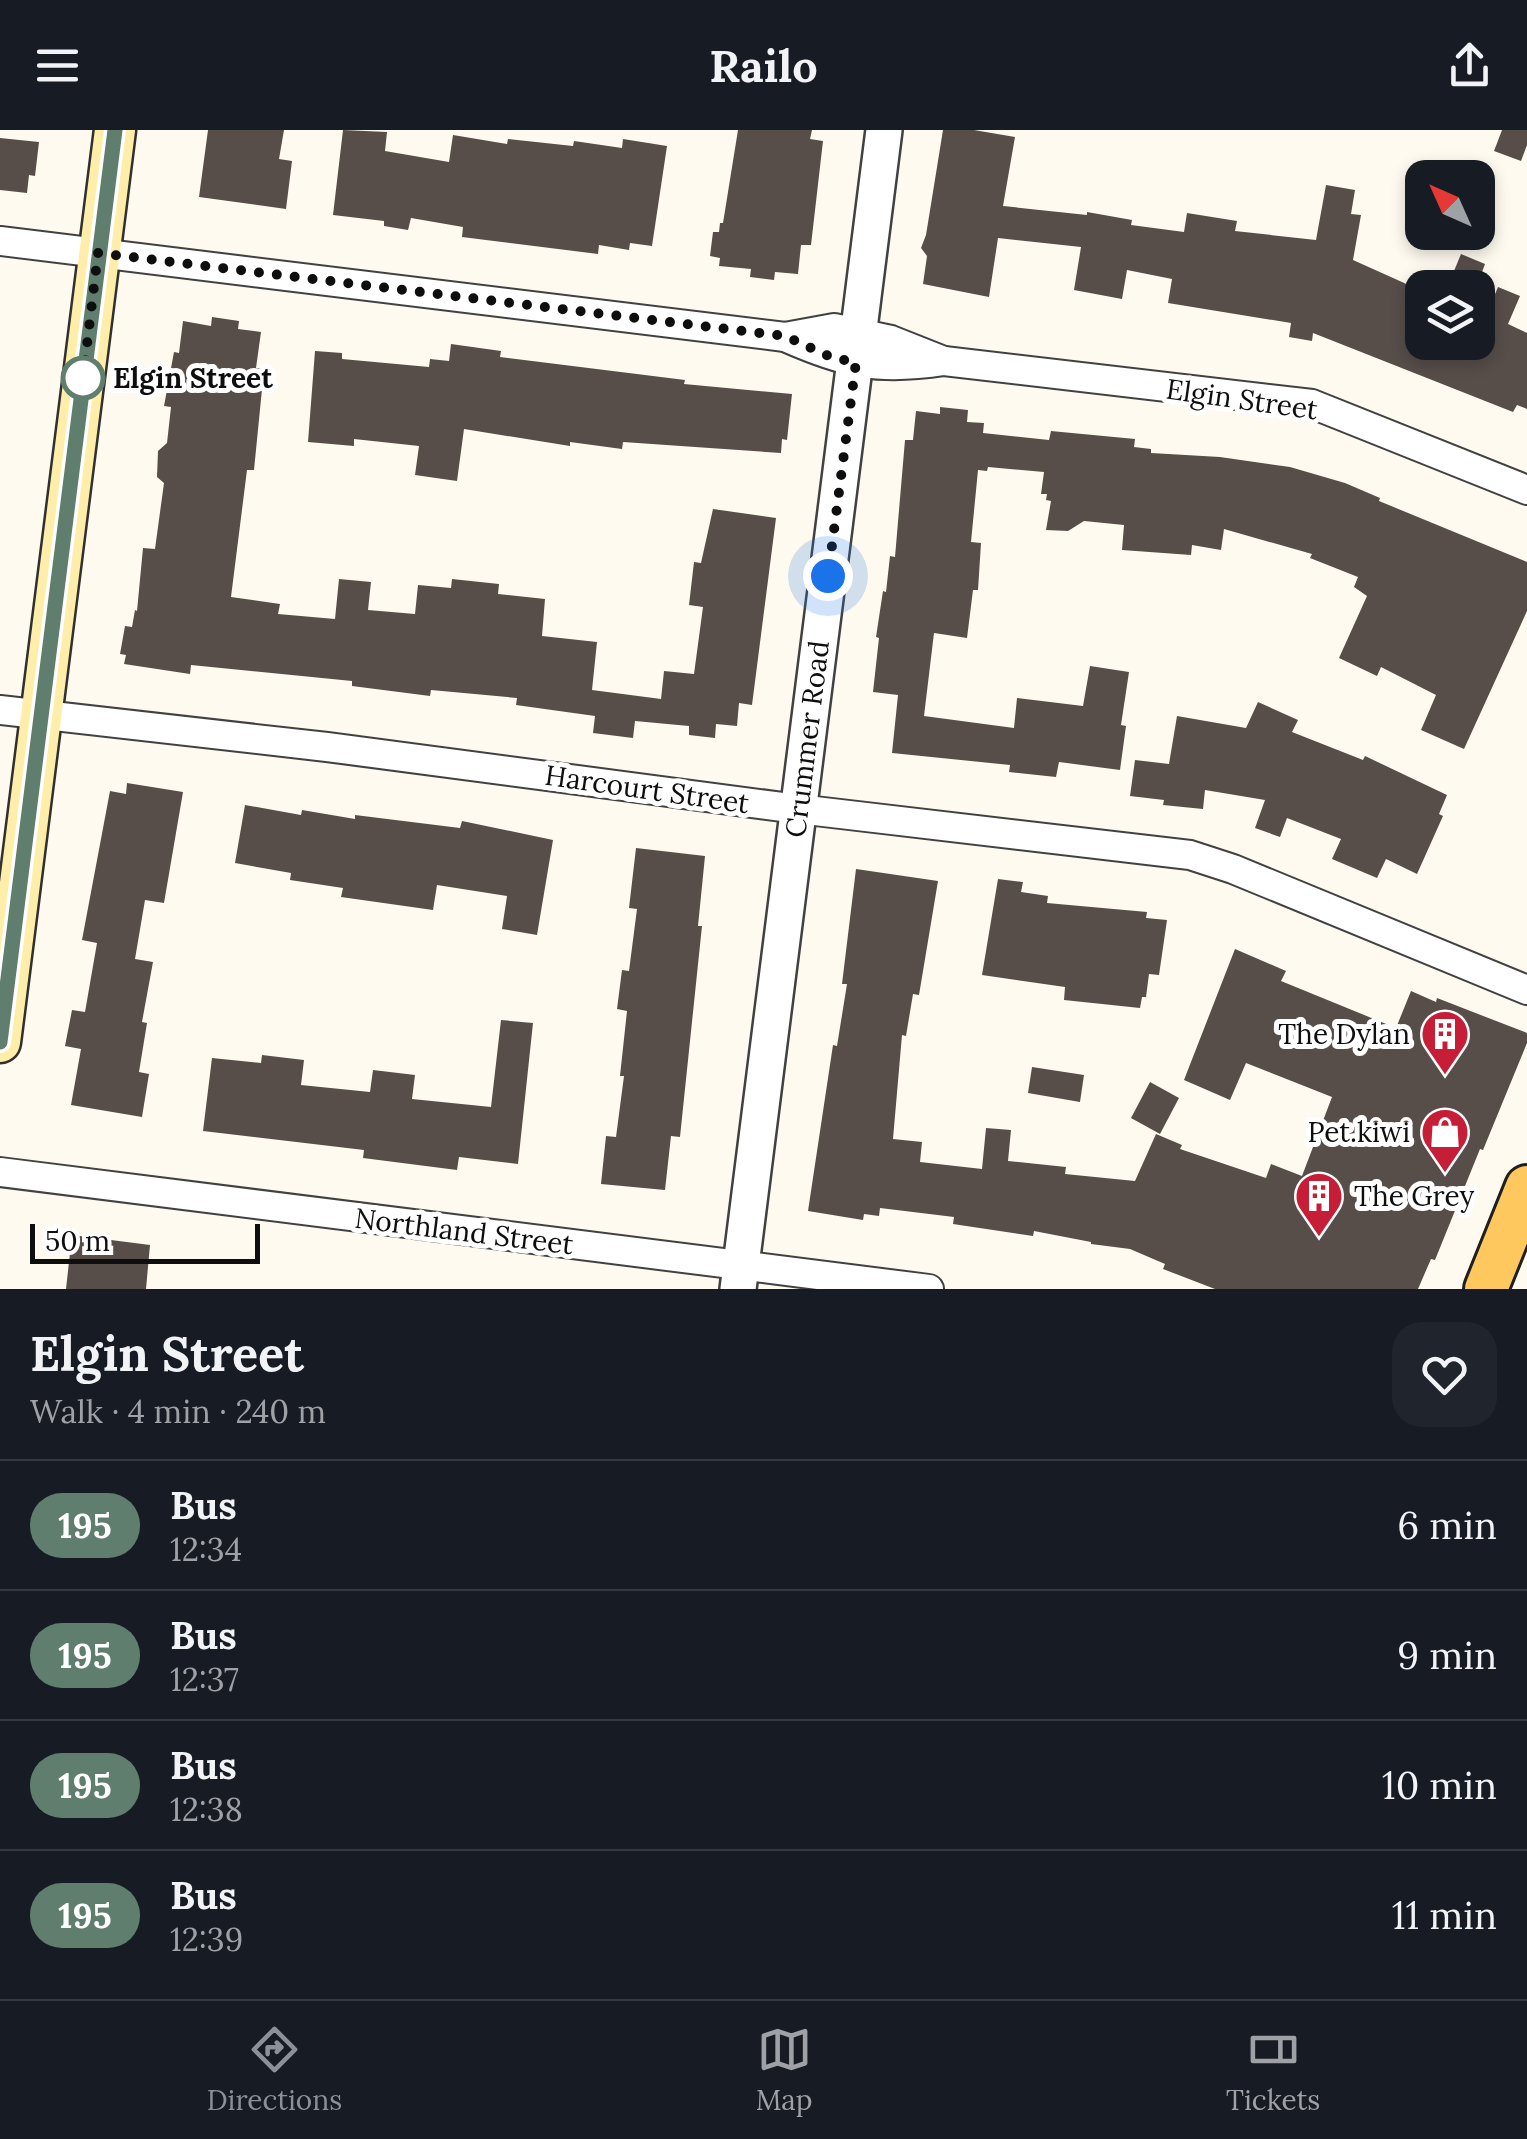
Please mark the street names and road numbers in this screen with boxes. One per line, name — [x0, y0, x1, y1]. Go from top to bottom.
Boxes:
street label: Elgin Street — [1164, 371, 1320, 427]
street label: Crummer Road — [777, 638, 837, 840]
street label: Harcourt Street — [543, 757, 752, 821]
street label: Northland Street — [353, 1200, 575, 1262]

